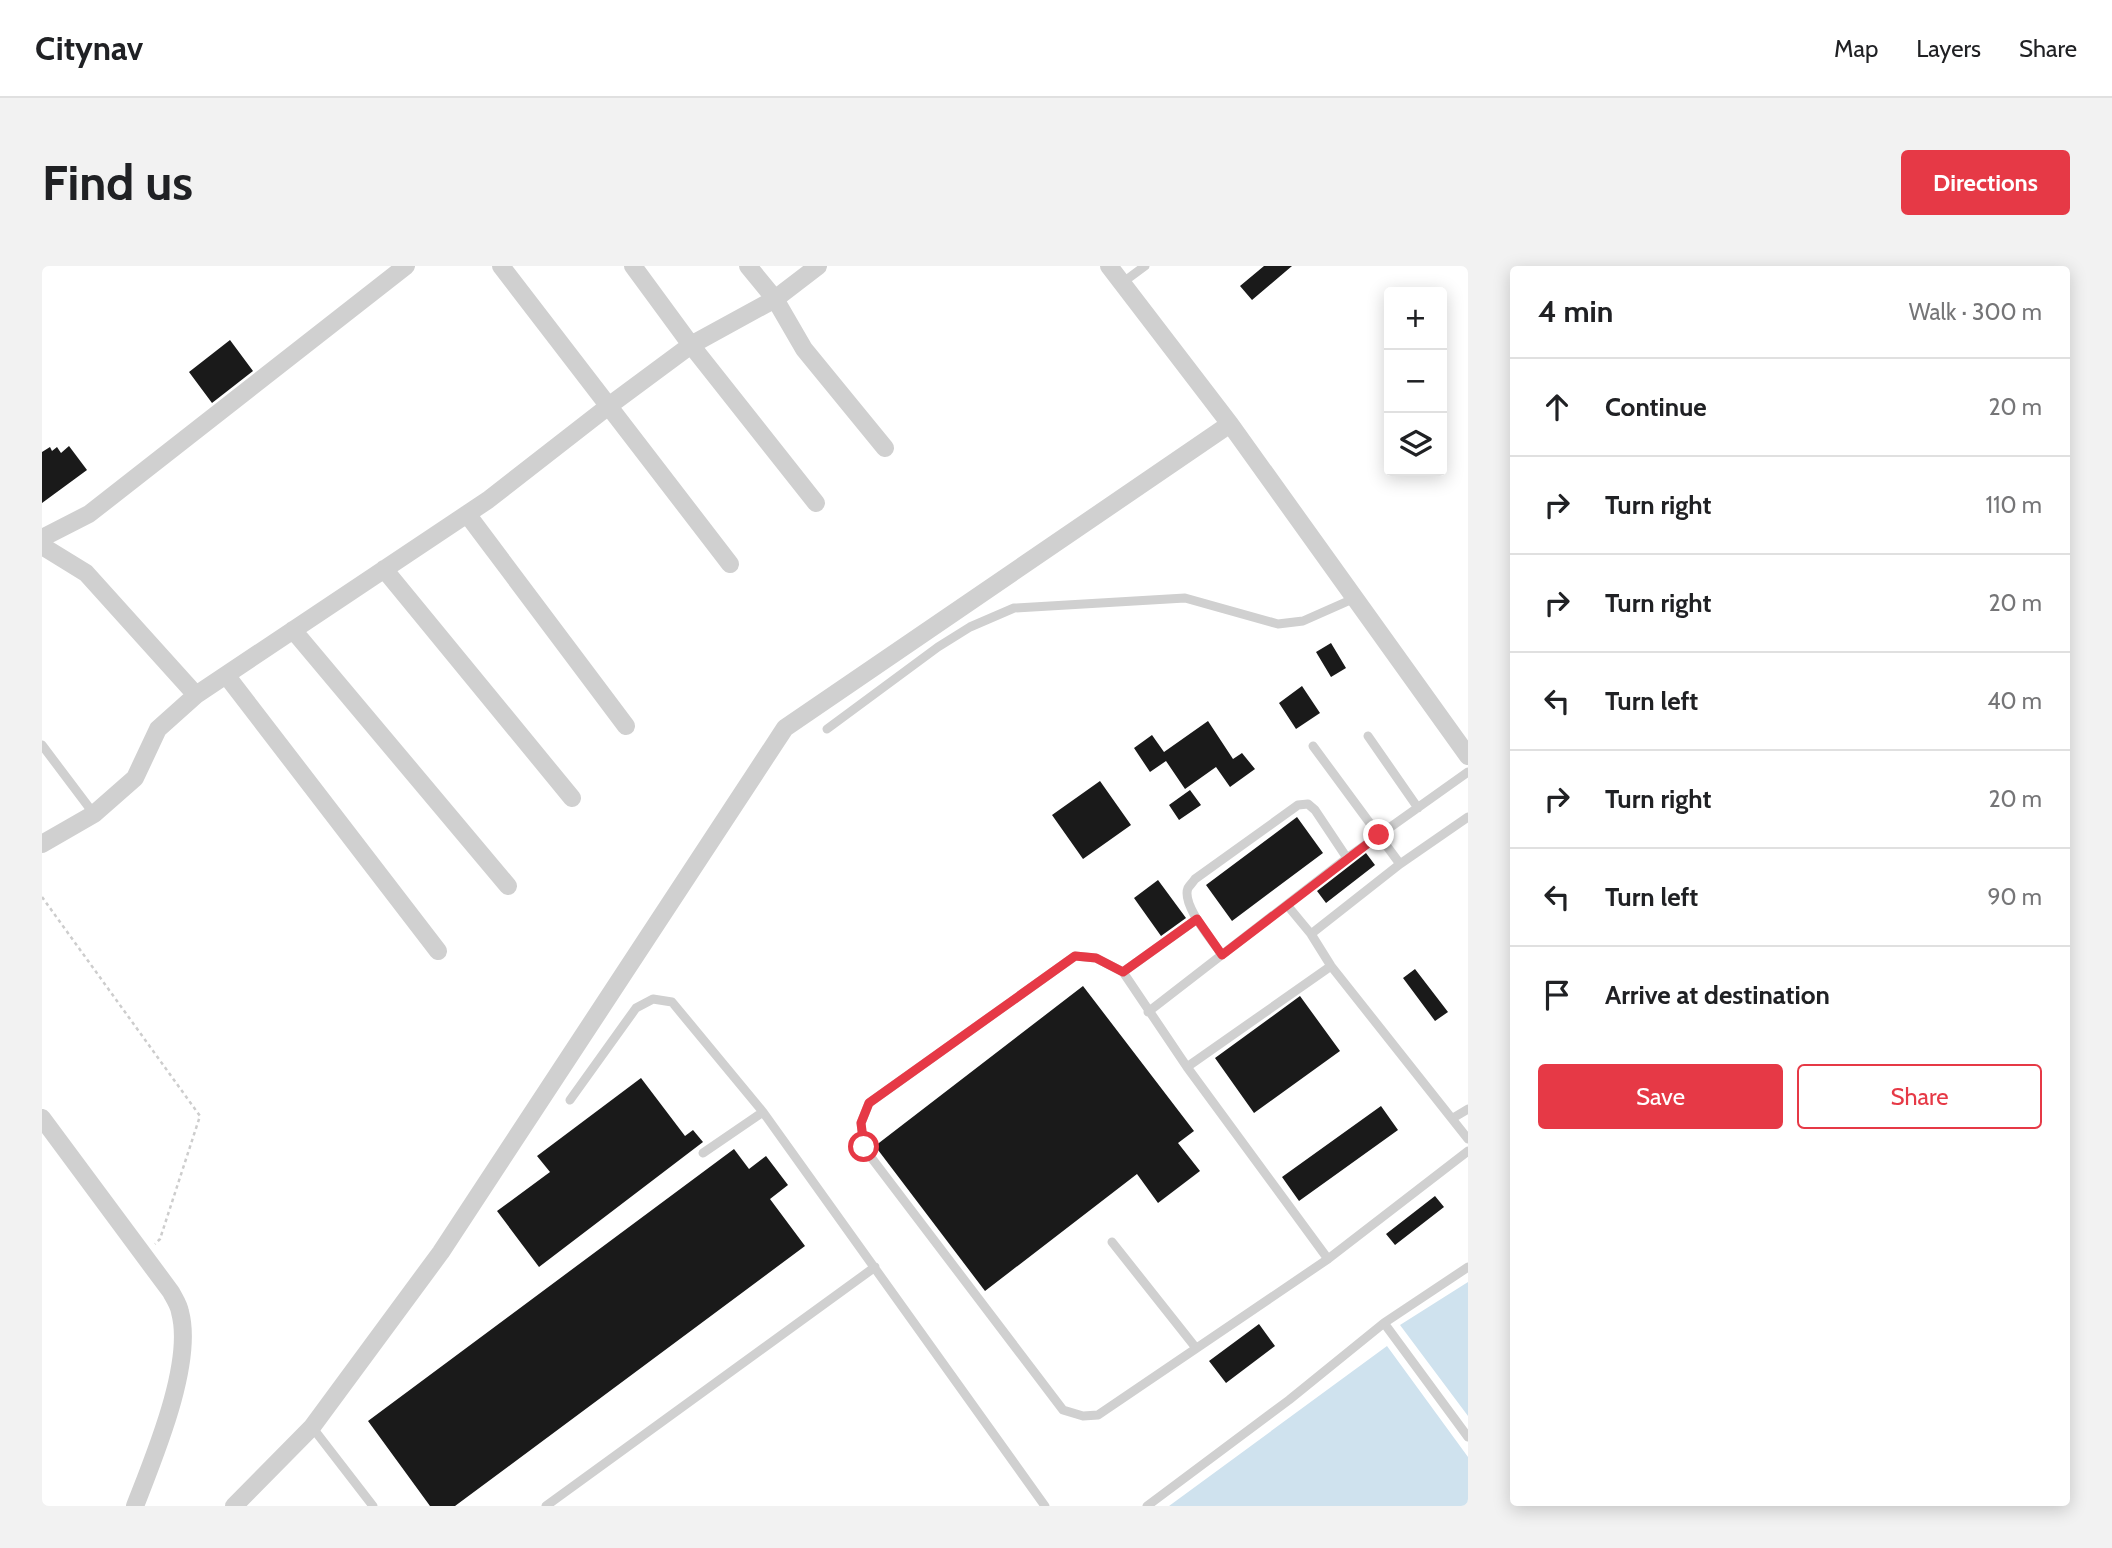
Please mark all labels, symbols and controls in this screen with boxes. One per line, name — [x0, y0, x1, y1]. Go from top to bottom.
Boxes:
text: Citynav — [35, 28, 143, 68]
text: Map — [1834, 34, 1878, 63]
text: Layers — [1916, 34, 1981, 63]
text: Share — [2019, 34, 2077, 63]
button: Directions — [1901, 150, 2070, 215]
text: Find us — [42, 153, 193, 212]
map controls — [1384, 287, 1447, 476]
button: + — [1384, 287, 1447, 350]
text: 4 min — [1538, 293, 1613, 330]
text: Walk · 300 m — [1909, 298, 2042, 326]
button: − — [1384, 350, 1447, 413]
icon: ahead — [1538, 388, 1576, 426]
text: Continue — [1605, 391, 1707, 423]
text: 20 m — [1989, 393, 2042, 421]
button: layers — [1384, 413, 1447, 476]
icon: right — [1538, 486, 1576, 524]
text: Turn right — [1605, 489, 1711, 521]
text: 110 m — [1986, 491, 2042, 519]
icon: right — [1538, 584, 1576, 622]
text: Turn right — [1605, 587, 1711, 619]
text: 20 m — [1989, 589, 2042, 617]
icon: left — [1538, 682, 1576, 720]
text: Turn left — [1605, 685, 1698, 717]
text: 40 m — [1987, 687, 2042, 715]
icon: right — [1538, 780, 1576, 818]
text: Turn right — [1605, 783, 1711, 815]
text: 20 m — [1989, 785, 2042, 813]
route end — [1363, 819, 1394, 850]
icon: left — [1538, 878, 1576, 916]
text: Turn left — [1605, 881, 1698, 913]
text: 90 m — [1988, 883, 2042, 911]
icon: arrive — [1538, 976, 1576, 1014]
text: Arrive at destination — [1605, 979, 1830, 1011]
button: Save — [1538, 1064, 1783, 1129]
button: Share — [1797, 1064, 2042, 1129]
route start — [848, 1131, 879, 1162]

